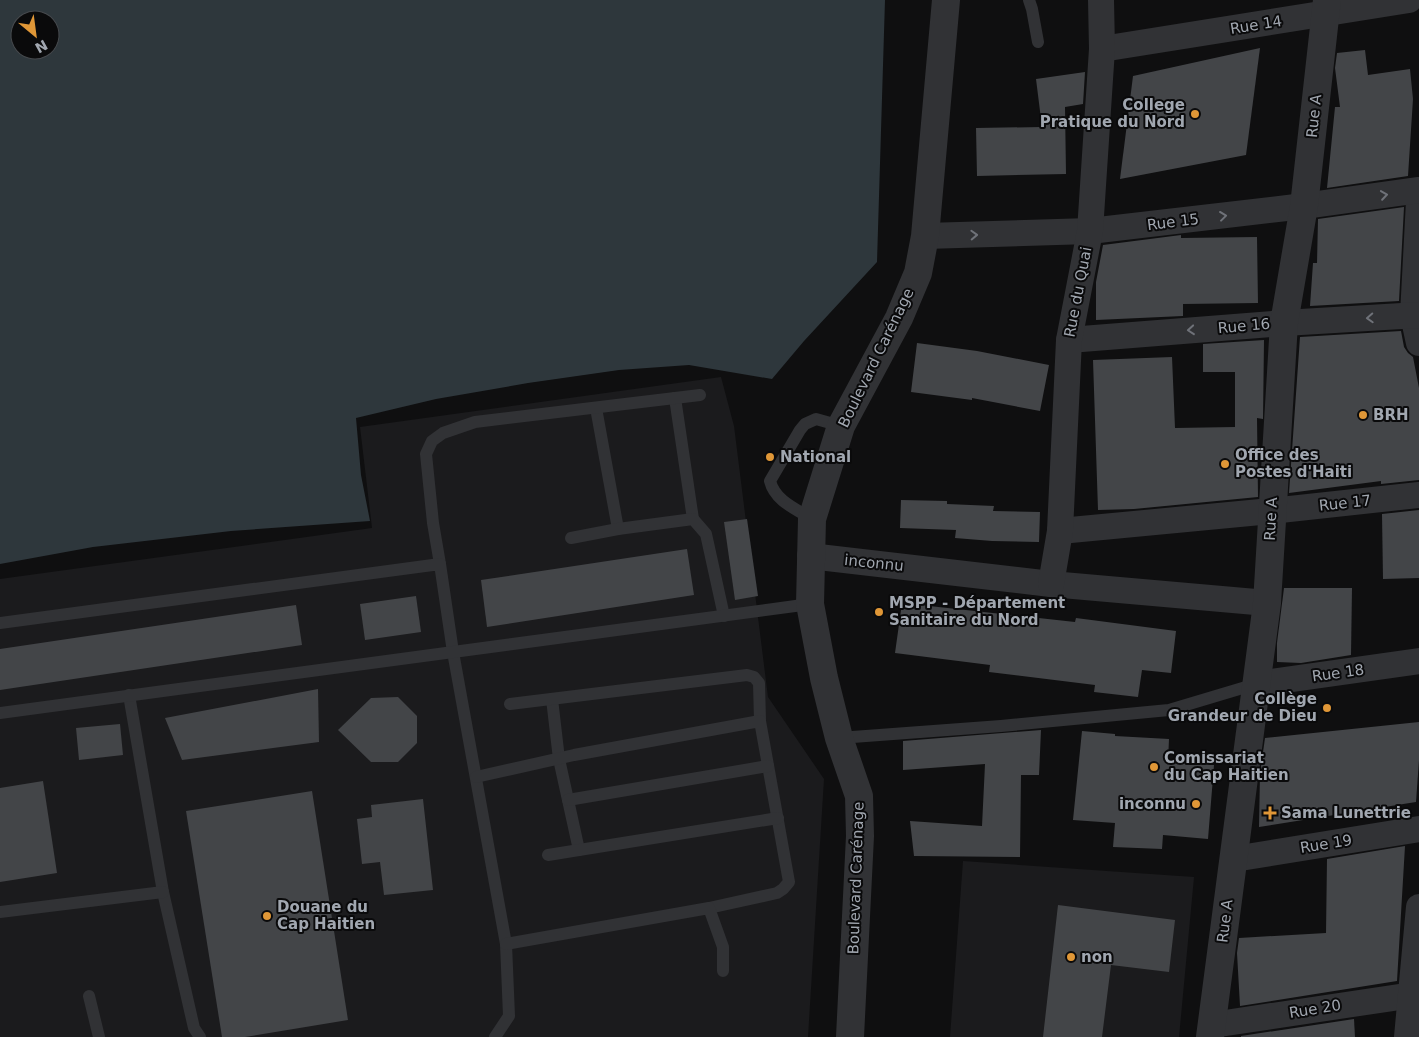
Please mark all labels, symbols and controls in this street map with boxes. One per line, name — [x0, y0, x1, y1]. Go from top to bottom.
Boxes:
north arrow — [10, 10, 60, 60]
street label: Rue 14 — [1229, 12, 1283, 38]
text: N — [32, 37, 50, 56]
street label: Rue A — [1303, 93, 1325, 139]
place label: College Pratique du Nord — [1040, 96, 1185, 131]
marker: College Pratique du Nord — [1189, 108, 1201, 120]
one-way arrow — [1380, 190, 1388, 200]
street label: Rue 15 — [1146, 210, 1200, 234]
one-way arrow — [1219, 211, 1227, 222]
one-way arrow — [970, 230, 978, 240]
street label: Rue du Quai — [1060, 245, 1096, 339]
street label: Boulevard Carénage — [834, 285, 918, 431]
one-way arrow — [1366, 312, 1374, 323]
street label: Rue 16 — [1217, 315, 1271, 337]
one-way arrow — [1187, 324, 1195, 335]
place label: BRH — [1373, 406, 1409, 424]
marker: BRH — [1357, 409, 1369, 421]
place label: Office des Postes d'Haiti — [1235, 446, 1352, 481]
place label: National — [780, 448, 851, 466]
marker: National — [764, 451, 776, 463]
marker: Office des Postes d'Haiti — [1219, 458, 1231, 470]
street label: Rue 17 — [1318, 491, 1372, 515]
street label: Rue A — [1261, 496, 1281, 541]
street label: inconnu — [843, 551, 905, 575]
place label: MSPP - Département Sanitaire du Nord — [889, 594, 1065, 629]
marker: MSPP - Département Sanitaire du Nord — [873, 606, 885, 618]
street label: Rue 18 — [1311, 660, 1365, 686]
place label: Collège Grandeur de Dieu — [1168, 690, 1317, 725]
marker: Collège Grandeur de Dieu — [1321, 702, 1333, 714]
place label: Comissariat du Cap Haitien — [1164, 749, 1289, 784]
marker: Comissariat du Cap Haitien — [1148, 761, 1160, 773]
place label: inconnu — [1119, 795, 1186, 813]
marker: inconnu — [1190, 798, 1202, 810]
street label: Boulevard Carénage — [844, 801, 868, 955]
place label: Sama Lunettrie — [1281, 804, 1411, 822]
marker: Sama Lunettrie — [1263, 806, 1277, 820]
street label: Rue 19 — [1299, 831, 1353, 857]
place label: Douane du Cap Haitien — [277, 898, 375, 933]
street label: Rue A — [1213, 898, 1237, 944]
marker: Douane du Cap Haitien — [261, 910, 273, 922]
place label: non — [1081, 948, 1113, 966]
marker: non — [1065, 951, 1077, 963]
street label: Rue 20 — [1288, 996, 1342, 1022]

